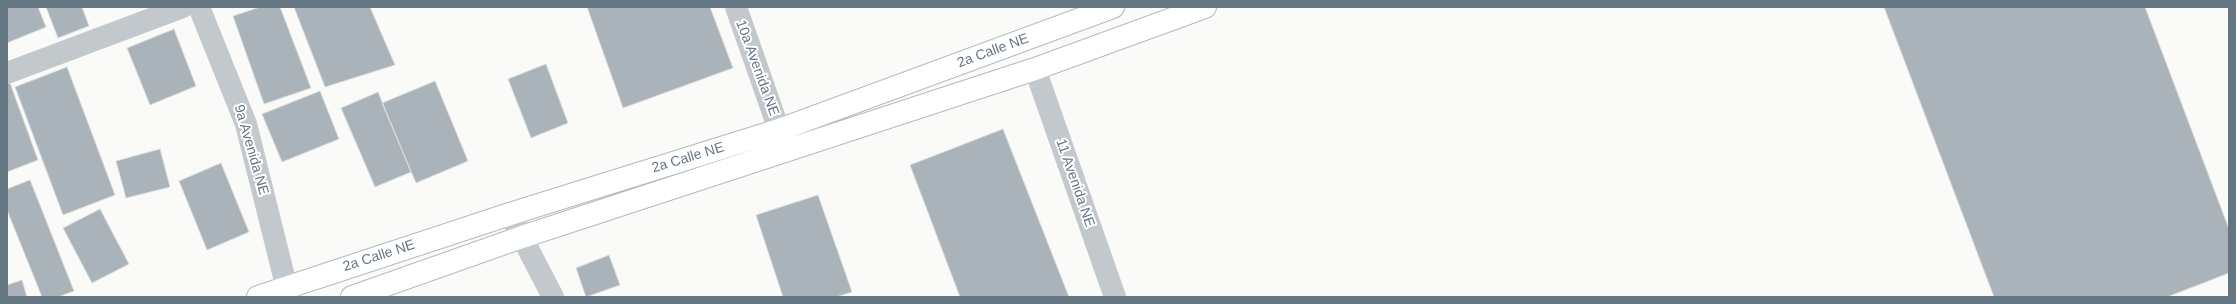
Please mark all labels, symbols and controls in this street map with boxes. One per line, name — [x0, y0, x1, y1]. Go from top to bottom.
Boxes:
street label: 10a Avenida NE — [732, 18, 782, 118]
street label: 2a Calle NE — [955, 30, 1031, 72]
street label: 9a Avenida NE — [230, 103, 272, 197]
street label: 11 Avenida NE — [1052, 137, 1098, 229]
street label: 2a Calle NE — [650, 139, 726, 177]
street label: 2a Calle NE — [341, 236, 417, 276]

